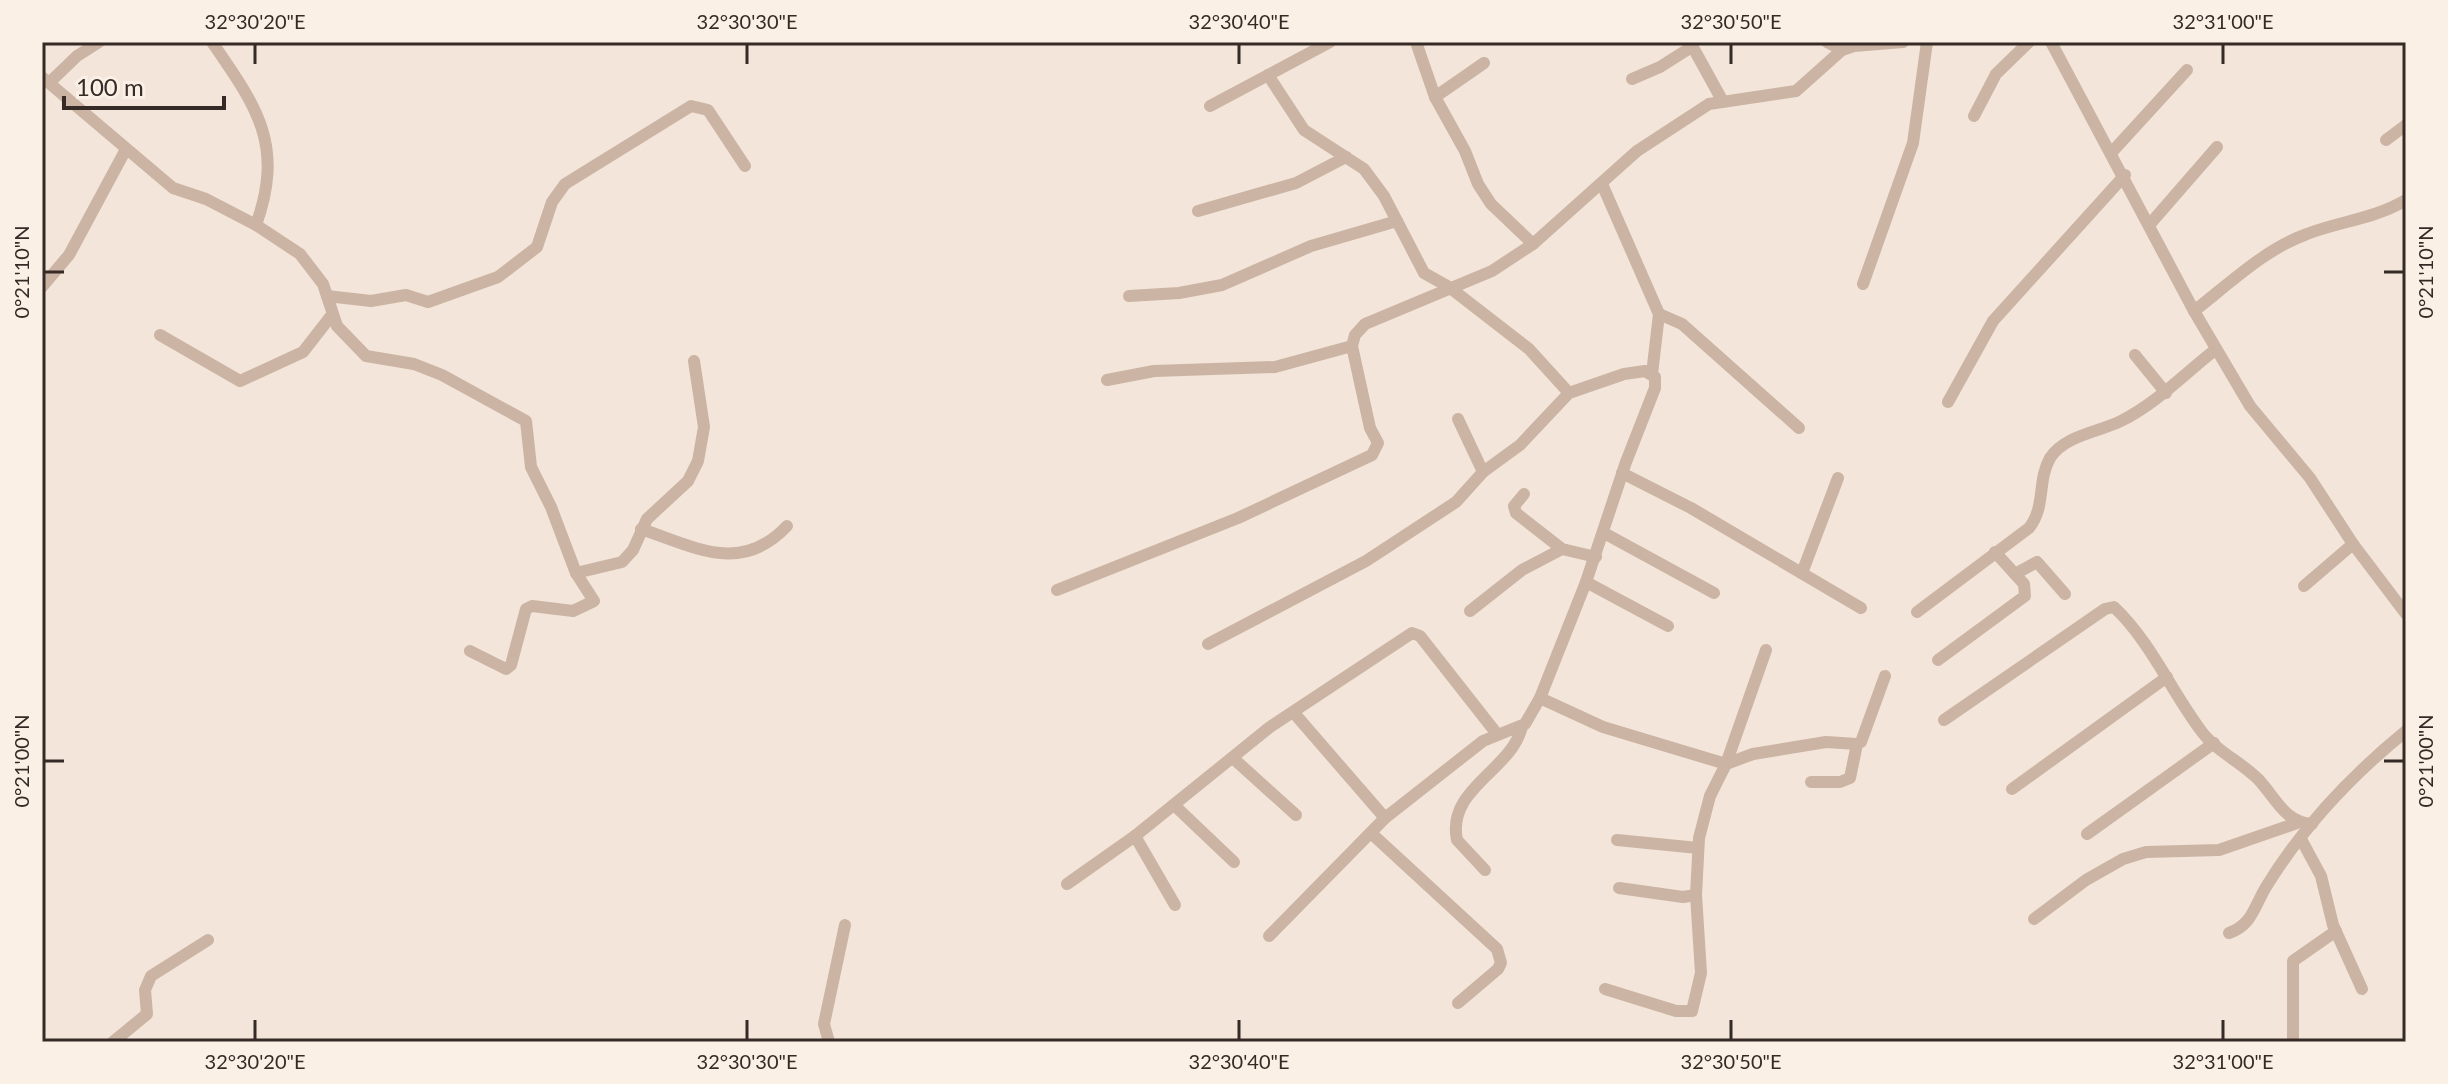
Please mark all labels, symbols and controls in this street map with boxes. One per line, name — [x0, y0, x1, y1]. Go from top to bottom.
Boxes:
text: 32°30'20"E — [205, 9, 305, 33]
text: 32°30'30"E — [697, 9, 797, 33]
text: 32°30'40"E — [1189, 9, 1289, 33]
text: 32°30'50"E — [1681, 9, 1781, 33]
text: 32°31'00"E — [2173, 9, 2273, 33]
scale bar — [64, 60, 224, 110]
text: 100 m — [76, 72, 144, 101]
text: 0°21'10"N — [9, 225, 33, 319]
text: 0°21'10"N — [2413, 225, 2437, 319]
text: 0°21'00"N — [9, 714, 33, 808]
text: 0°21'00"N — [2413, 714, 2437, 808]
text: 32°30'20"E — [205, 1049, 305, 1073]
text: 32°30'30"E — [697, 1049, 797, 1073]
text: 32°30'40"E — [1189, 1049, 1289, 1073]
text: 32°30'50"E — [1681, 1049, 1781, 1073]
text: 32°31'00"E — [2173, 1049, 2273, 1073]

